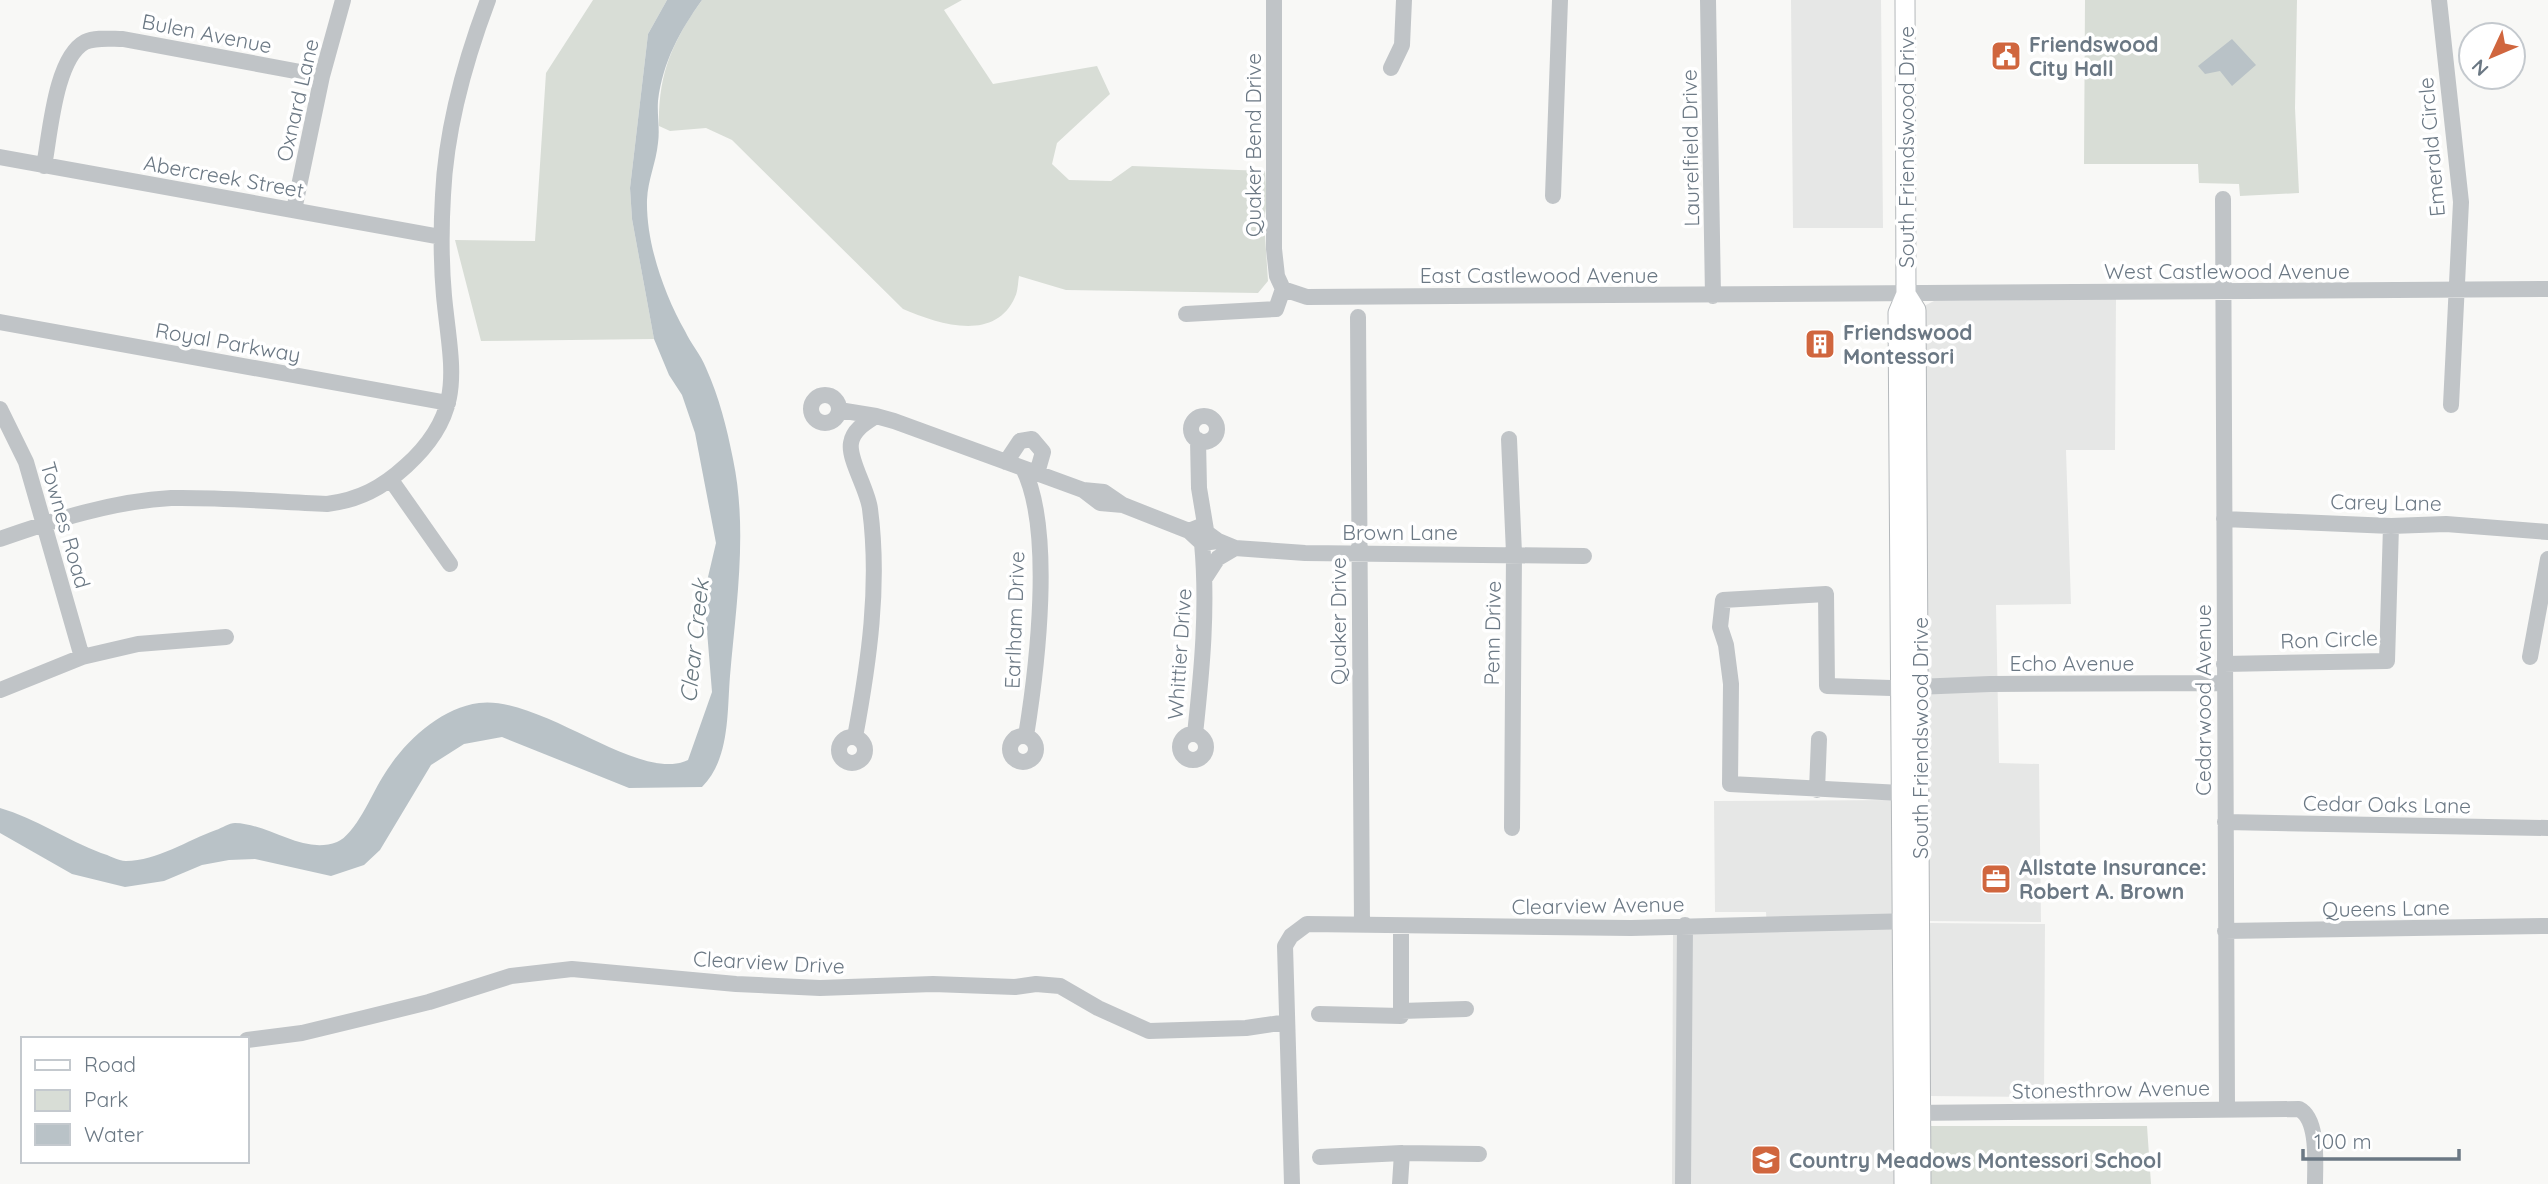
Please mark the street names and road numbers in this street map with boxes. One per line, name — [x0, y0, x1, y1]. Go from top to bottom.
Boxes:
street label: Bulen Avenue — [140, 8, 274, 58]
street label: South Friendswood Drive — [1893, 26, 1919, 268]
street label: Oxnard Lane — [270, 36, 324, 164]
street label: Quaker Bend Drive — [1240, 53, 1266, 237]
street label: Laurelfield Drive — [1676, 69, 1704, 227]
street label: Emerald Circle — [2412, 76, 2450, 218]
street label: Abercreek Street — [142, 149, 306, 203]
street label: West Castlewood Avenue — [2104, 258, 2350, 284]
street label: East Castlewood Avenue — [1420, 262, 1658, 288]
street label: Royal Parkway — [153, 316, 303, 368]
street label: Townes Road — [36, 459, 96, 591]
street label: Carey Lane — [2330, 488, 2442, 516]
street label: Brown Lane — [1342, 519, 1458, 545]
street label: Earlham Drive — [999, 551, 1029, 689]
street label: Quaker Drive — [1325, 557, 1351, 685]
street label: Penn Drive — [1478, 580, 1506, 686]
street label: Whittier Drive — [1161, 587, 1197, 721]
street label: Cedarwood Avenue — [2190, 604, 2216, 796]
street label: South Friendswood Drive — [1907, 617, 1933, 859]
street label: Ron Circle — [2280, 624, 2378, 654]
street label: Echo Avenue — [2010, 650, 2134, 676]
street label: Cedar Oaks Lane — [2303, 790, 2471, 818]
street label: Clearview Avenue — [1511, 890, 1685, 920]
street label: Queens Lane — [2322, 894, 2450, 922]
street label: Clearview Drive — [693, 945, 845, 979]
street label: Stonesthrow Avenue — [2012, 1074, 2210, 1104]

